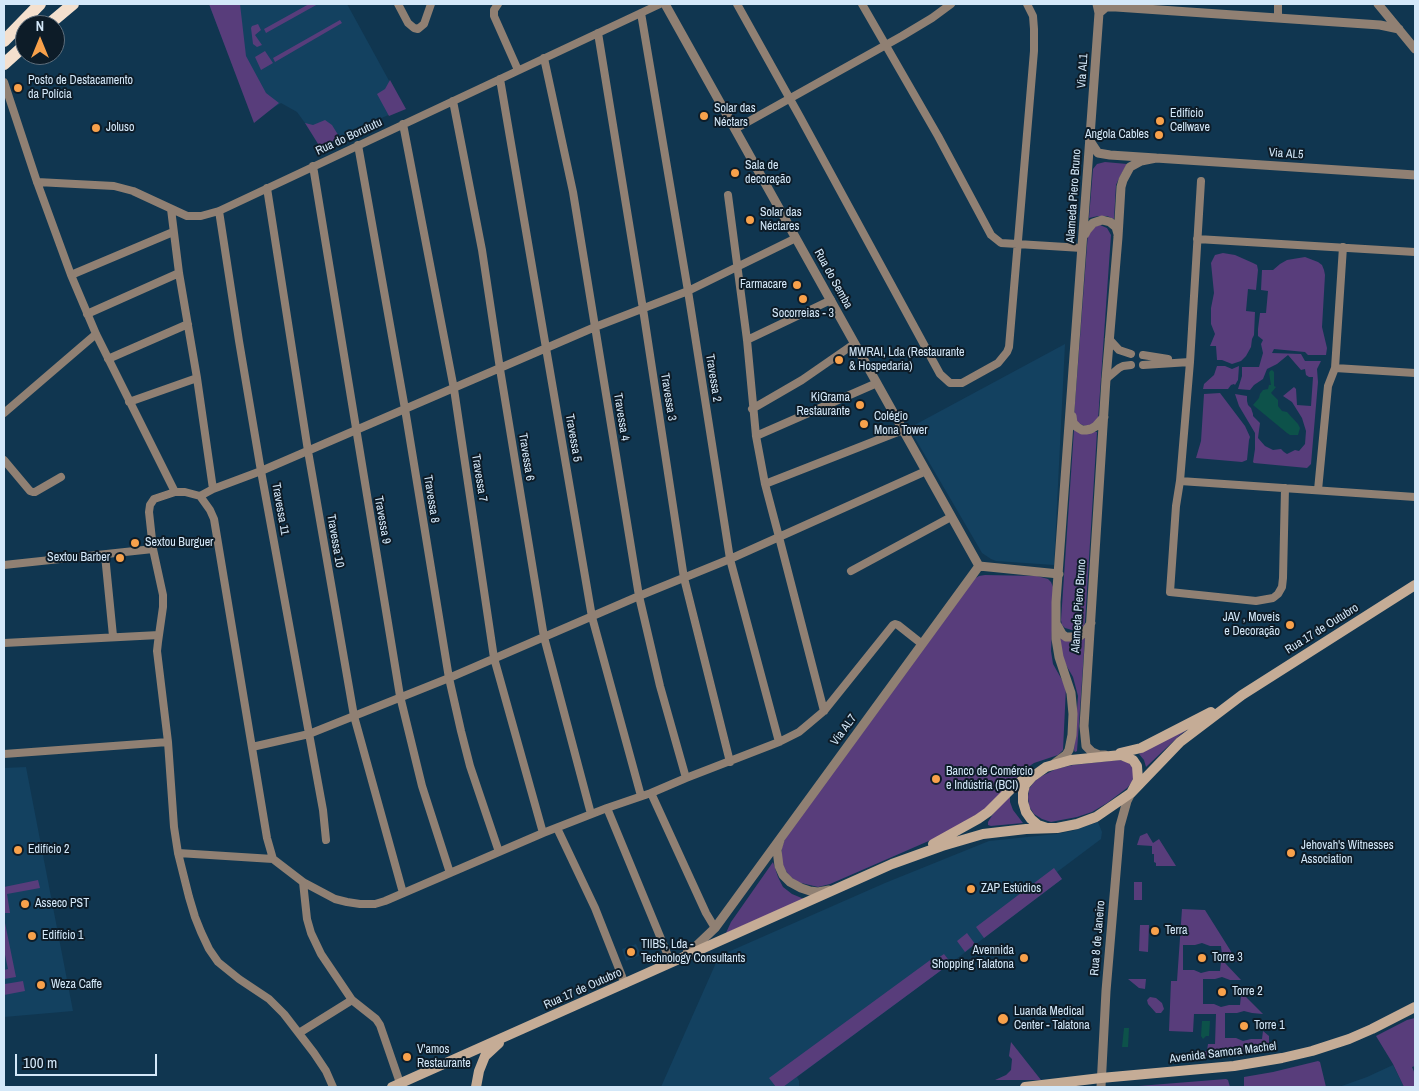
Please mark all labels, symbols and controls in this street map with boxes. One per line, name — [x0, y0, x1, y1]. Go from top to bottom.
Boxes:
north arrow — [15, 15, 65, 65]
text: N — [36, 17, 44, 35]
street label: Via AL1 — [1075, 53, 1091, 89]
place label: Posto de Destacamento da Polícia — [28, 74, 133, 102]
marker: Posto de Destacamento da Polícia — [12, 82, 24, 94]
place label: Solar das Néctars — [714, 102, 756, 130]
place label: Edifício Cellwave — [1170, 107, 1210, 135]
marker: Solar das Néctars — [698, 110, 710, 122]
street label: Rua do Borututu — [313, 115, 385, 159]
marker: Edifício Cellwave — [1154, 115, 1166, 127]
place label: Joluso — [106, 121, 134, 135]
marker: Joluso — [90, 122, 102, 134]
place label: Angola Cables — [1085, 128, 1149, 142]
marker: Angola Cables — [1153, 129, 1165, 141]
street label: Via AL5 — [1268, 146, 1304, 162]
street label: Alameda Piero Bruno — [1064, 149, 1084, 243]
place label: Sala de decoração — [745, 159, 791, 187]
marker: Sala de decoração — [729, 167, 741, 179]
place label: Solar das Néctares — [760, 206, 802, 234]
marker: Solar das Néctares — [744, 214, 756, 226]
street label: Rua do Semba — [811, 247, 855, 311]
place label: Farmacare — [740, 278, 787, 292]
marker: Farmacare — [791, 279, 803, 291]
marker: Socorreias - 3 — [797, 293, 809, 305]
place label: Socorreias - 3 — [772, 307, 834, 321]
place label: MWRAI, Lda (Restaurante & Hospedaria) — [849, 346, 964, 374]
street label: Travessa 2 — [702, 353, 724, 403]
marker: MWRAI, Lda (Restaurante & Hospedaria) — [833, 354, 845, 366]
street label: Travessa 3 — [657, 372, 679, 422]
place label: KiGrama Restaurante — [796, 391, 850, 419]
street label: Travessa 4 — [610, 392, 632, 442]
marker: KiGrama Restaurante — [854, 399, 866, 411]
place label: Colégio Mona Tower — [874, 410, 928, 438]
street label: Travessa 5 — [562, 413, 584, 463]
marker: Colégio Mona Tower — [858, 418, 870, 430]
street label: Travessa 6 — [515, 432, 537, 482]
street label: Travessa 7 — [468, 453, 490, 503]
street label: Travessa 8 — [420, 474, 442, 524]
street label: Travessa 11 — [268, 482, 292, 536]
street label: Travessa 9 — [371, 495, 393, 545]
street label: Travessa 10 — [323, 513, 347, 569]
place label: Sextou Burguer — [145, 536, 213, 550]
marker: Sextou Burguer — [129, 537, 141, 549]
place label: Sextou Barber — [47, 551, 110, 565]
marker: Sextou Barber — [114, 552, 126, 564]
street label: Alameda Piero Bruno — [1069, 559, 1089, 653]
street label: Rua 17 de Outubro — [1283, 601, 1361, 657]
place label: JAV , Moveis e Decoração — [1223, 611, 1280, 639]
marker: JAV , Moveis e Decoração — [1284, 619, 1296, 631]
street label: Via AL7 — [828, 712, 860, 748]
place label: Banco de Comércio e Indústria (BCI) — [946, 765, 1033, 793]
marker: Banco de Comércio e Indústria (BCI) — [930, 773, 942, 785]
place label: Jehovah's Witnesses Association — [1301, 839, 1394, 867]
place label: Edifício 2 — [28, 843, 70, 857]
marker: Edifício 2 — [12, 844, 24, 856]
marker: Jehovah's Witnesses Association — [1285, 847, 1297, 859]
place label: ZAP Estúdios — [981, 882, 1041, 896]
marker: ZAP Estúdios — [965, 883, 977, 895]
place label: Asseco PST — [35, 897, 89, 911]
marker: Asseco PST — [19, 898, 31, 910]
street label: Rua 8 de Janeiro — [1088, 900, 1108, 976]
place label: Terra — [1165, 924, 1187, 938]
marker: Terra — [1149, 925, 1161, 937]
place label: Edifício 1 — [42, 929, 84, 943]
marker: Edifício 1 — [26, 930, 38, 942]
place label: TIIBS, Lda - Technology Consultants — [641, 938, 745, 966]
place label: Avennida Shopping Talatona — [932, 944, 1014, 972]
marker: TIIBS, Lda - Technology Consultants — [625, 946, 637, 958]
place label: Torre 3 — [1212, 951, 1243, 965]
marker: Avennida Shopping Talatona — [1018, 952, 1030, 964]
marker: Torre 3 — [1196, 952, 1208, 964]
street label: Rua 17 de Outubro — [542, 965, 624, 1013]
place label: Weza Caffe — [51, 978, 102, 992]
marker: Weza Caffe — [35, 979, 47, 991]
place label: Torre 2 — [1232, 985, 1263, 999]
marker: Torre 2 — [1216, 986, 1228, 998]
place label: Luanda Medical Center - Talatona — [1014, 1005, 1090, 1033]
marker: Luanda Medical Center - Talatona — [996, 1012, 1010, 1026]
place label: Torre 1 — [1254, 1019, 1285, 1033]
marker: Torre 1 — [1238, 1020, 1250, 1032]
street label: Avenida Samora Machel — [1169, 1039, 1277, 1067]
place label: V'amos Restaurante — [417, 1043, 471, 1071]
scale bar — [18, 1044, 160, 1076]
marker: V'amos Restaurante — [401, 1051, 413, 1063]
text: 100 m — [23, 1052, 57, 1073]

